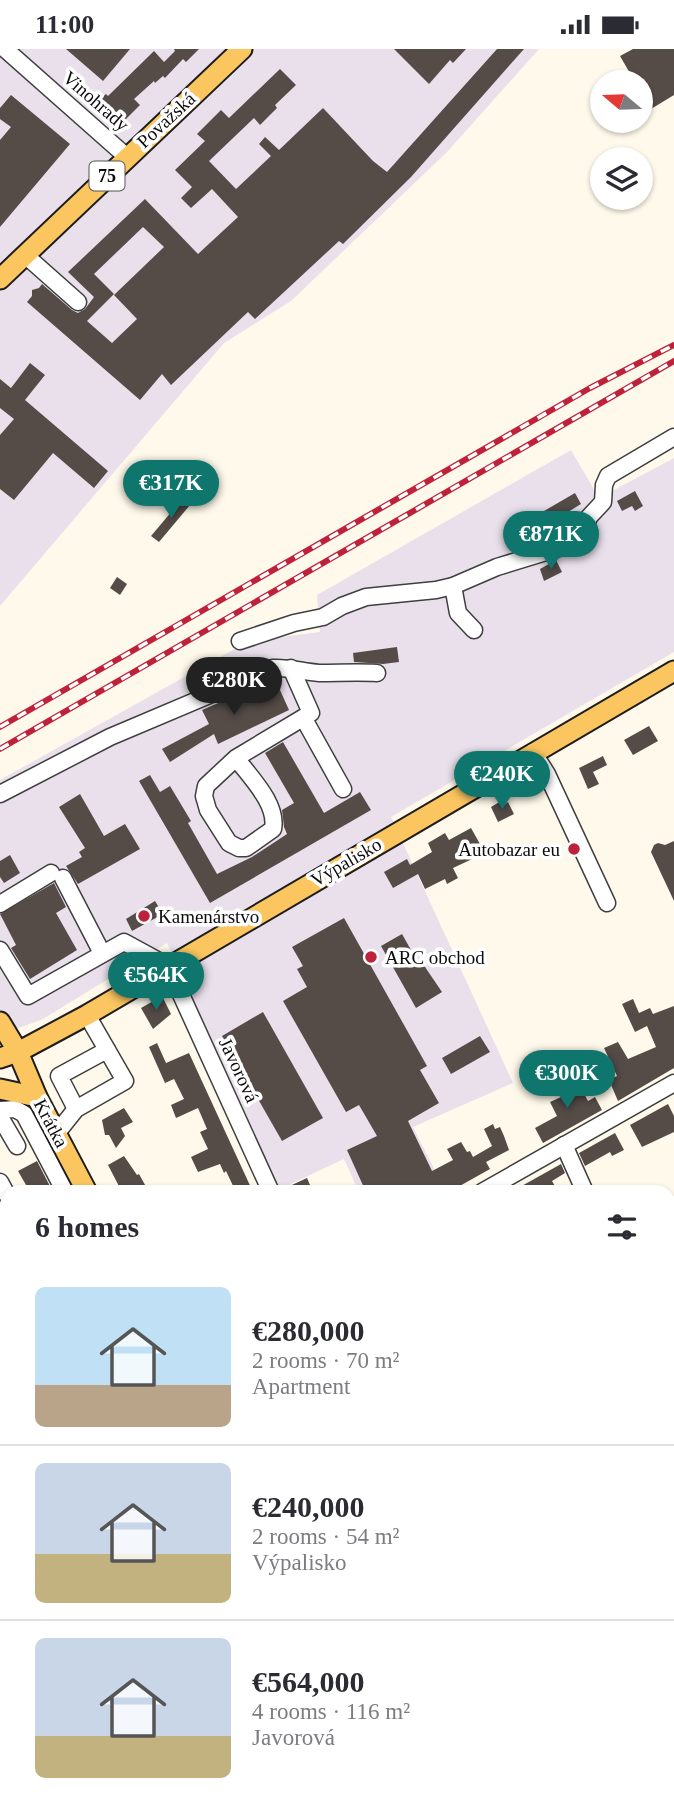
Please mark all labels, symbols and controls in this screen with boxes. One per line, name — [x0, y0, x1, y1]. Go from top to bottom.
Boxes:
text: 11:00 — [35, 10, 94, 39]
street label: Vinohrady — [59, 67, 133, 136]
north arrow — [590, 70, 653, 133]
map controls — [590, 70, 653, 210]
street label: Považská — [133, 87, 200, 152]
button: layers — [590, 147, 653, 210]
road number: 75 — [90, 161, 124, 191]
pin: €317K — [122, 461, 220, 520]
text: €317K — [139, 470, 203, 495]
pin: €871K — [502, 511, 600, 571]
text: €871K — [519, 521, 583, 546]
pin: €280K — [185, 657, 283, 717]
text: €280K — [202, 667, 266, 692]
pin: €240K — [453, 751, 551, 811]
text: €240K — [470, 761, 534, 786]
street label: Výpalisko — [307, 833, 385, 891]
place label: Autobazar eu — [458, 839, 560, 860]
marker: Autobazar eu — [566, 841, 582, 857]
place label: Kamenárstvo — [158, 906, 259, 927]
marker: Kamenárstvo — [136, 908, 152, 924]
place label: ARC obchod — [385, 947, 485, 968]
marker: ARC obchod — [363, 949, 379, 965]
pin: €564K — [107, 953, 205, 1012]
text: €564K — [124, 962, 188, 987]
street label: Javorová — [215, 1034, 263, 1106]
pin: €300K — [518, 1051, 616, 1110]
text: €300K — [535, 1060, 599, 1085]
street label: Krátka — [30, 1095, 73, 1151]
icon: filters — [603, 1208, 641, 1246]
text: 6 homes — [35, 1210, 139, 1243]
text: €280,000 — [252, 1314, 365, 1347]
icon: home — [91, 1315, 175, 1399]
text: 2 rooms · 70 m² — [252, 1348, 399, 1373]
text: Apartment — [252, 1374, 350, 1399]
text: €240,000 — [252, 1490, 365, 1523]
icon: home — [91, 1491, 175, 1575]
text: 2 rooms · 54 m² — [252, 1524, 399, 1549]
text: Výpalisko — [252, 1550, 347, 1575]
text: €564,000 — [252, 1665, 365, 1698]
icon: home — [91, 1666, 175, 1750]
text: 4 rooms · 116 m² — [252, 1699, 410, 1724]
text: Javorová — [252, 1725, 335, 1750]

